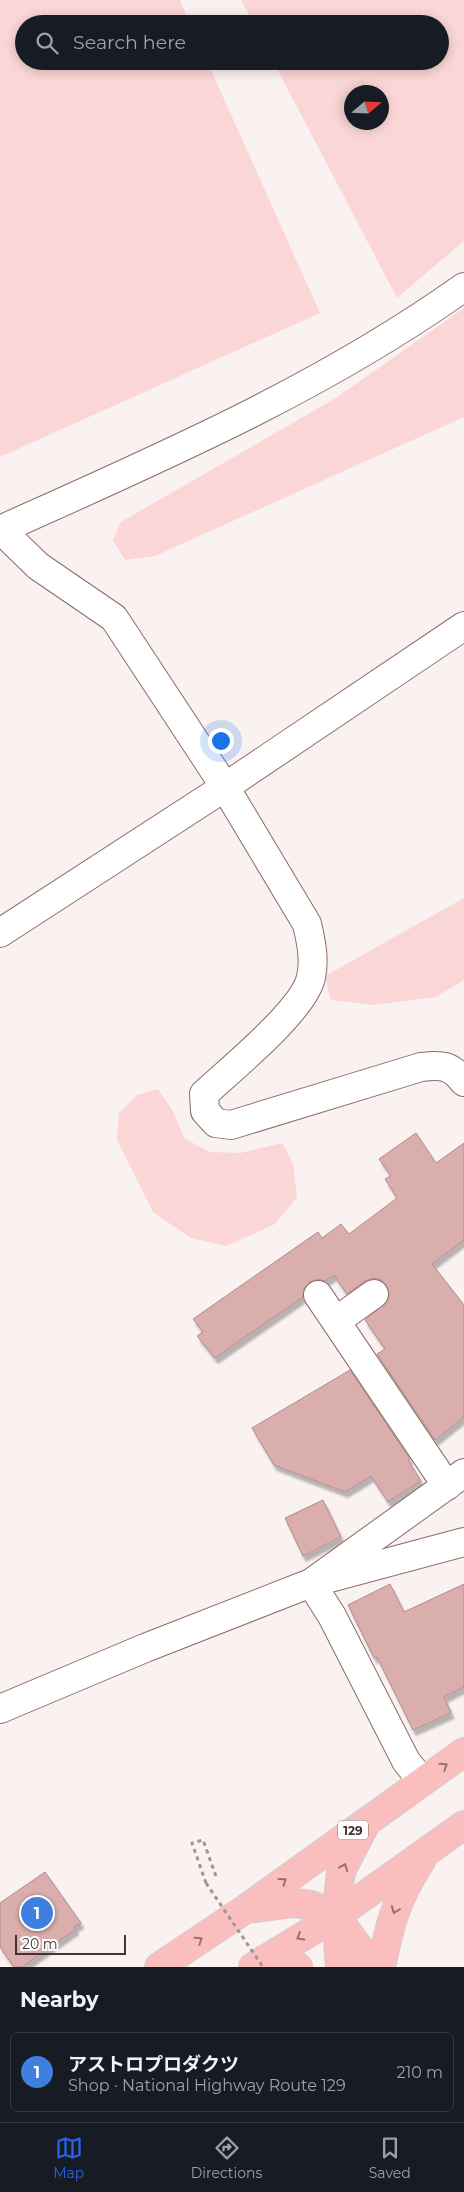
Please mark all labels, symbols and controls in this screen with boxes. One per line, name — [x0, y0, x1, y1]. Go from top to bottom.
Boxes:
search box — [15, 15, 449, 70]
icon: search — [33, 29, 61, 57]
text: Search here — [73, 31, 186, 54]
north arrow — [344, 85, 389, 130]
your location — [208, 728, 234, 754]
one-way arrow — [438, 1763, 447, 1772]
road number: 129 — [338, 1820, 368, 1840]
one-way arrow — [338, 1863, 348, 1872]
one-way arrow — [277, 1878, 287, 1887]
pin: 1 — [21, 1894, 53, 1932]
one-way arrow — [391, 1905, 401, 1913]
one-way arrow — [297, 1931, 306, 1940]
scale bar — [15, 1932, 126, 1955]
text: 20 m — [22, 1935, 58, 1953]
one-way arrow — [194, 1937, 203, 1946]
text: Nearby — [20, 1987, 99, 2012]
text: アストロプロダクツ — [68, 2053, 239, 2076]
text: 1 — [34, 2063, 40, 2082]
text: 210 m — [396, 2063, 443, 2082]
text: Shop · National Highway Route 129 — [68, 2076, 346, 2095]
tab: Map — [53, 2134, 84, 2182]
tab: Directions — [191, 2134, 262, 2182]
tab: Saved — [369, 2134, 411, 2182]

